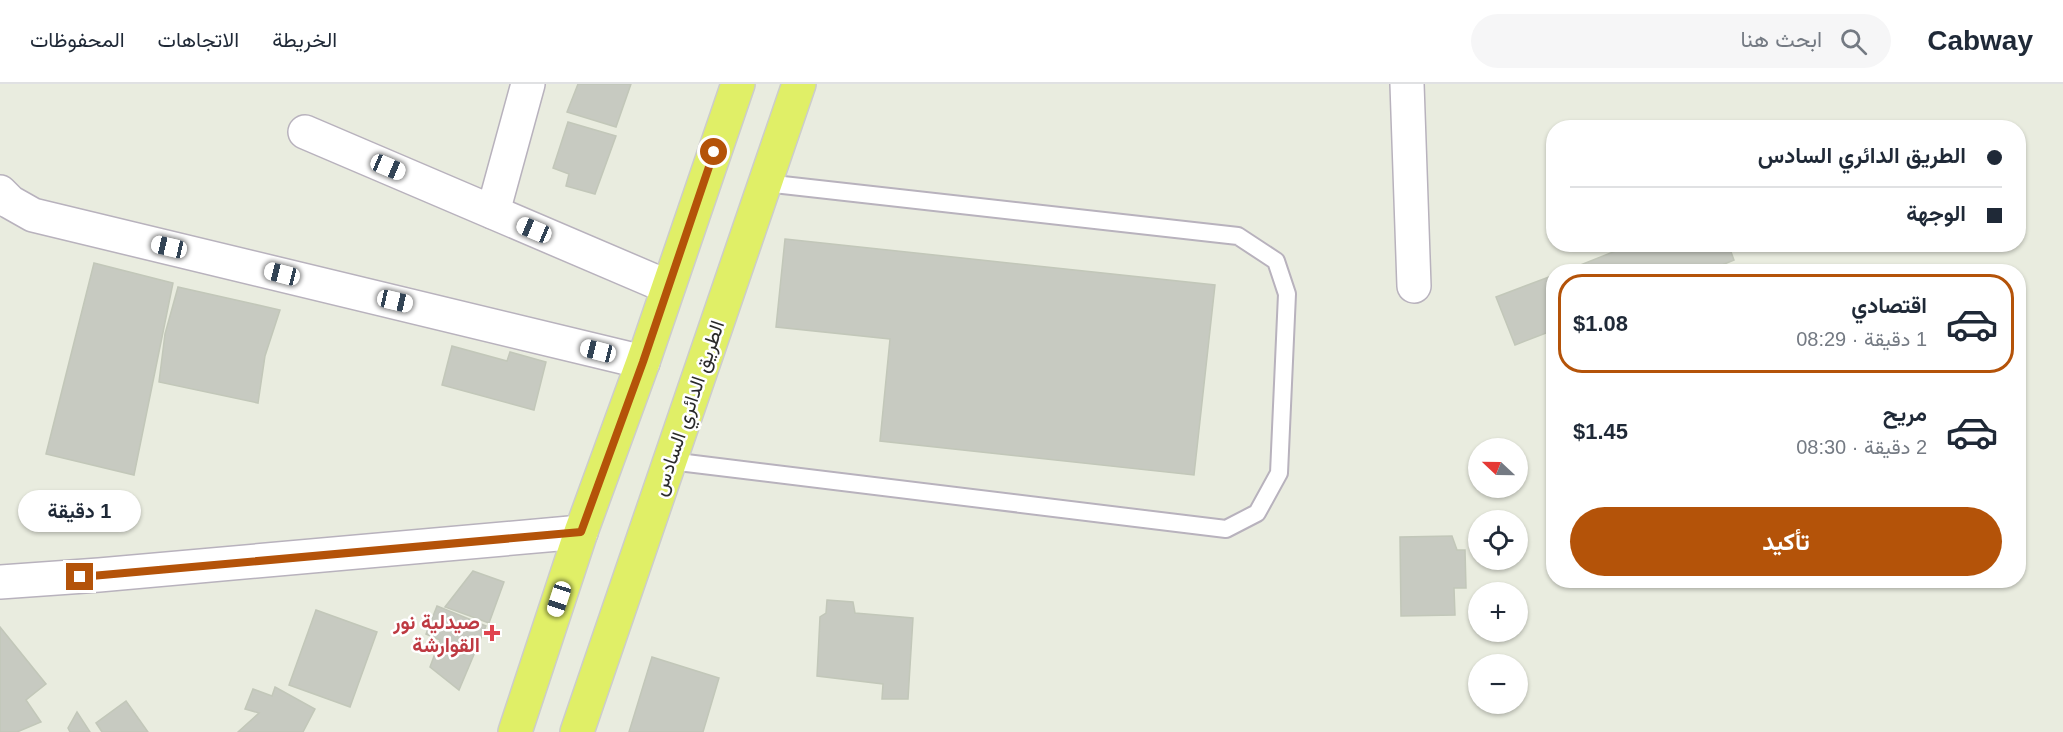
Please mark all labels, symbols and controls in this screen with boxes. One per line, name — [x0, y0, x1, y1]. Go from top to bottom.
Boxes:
search box — [1471, 14, 1891, 68]
icon: search — [1837, 25, 1870, 58]
text: Cabway — [1927, 25, 2033, 56]
text: ابحث هنا — [1741, 27, 1822, 52]
text: المحفوظات — [30, 28, 125, 51]
text: الاتجاهات — [158, 28, 239, 51]
text: الخريطة — [272, 28, 337, 51]
route start — [700, 138, 727, 165]
text: الطريق الدائري السادس — [1758, 143, 1966, 168]
car — [368, 152, 408, 182]
text: الوجهة — [1906, 201, 1966, 226]
car — [514, 215, 554, 245]
car — [149, 234, 189, 260]
car — [262, 261, 302, 287]
car — [375, 288, 415, 314]
text: اقتصادي — [1851, 293, 1927, 318]
icon: car — [1945, 297, 1999, 351]
text: $1.08 — [1573, 311, 1628, 336]
street label: الطريق الدائري السادس — [648, 318, 734, 500]
text: 1 دقيقة · 08:29 — [1796, 328, 1927, 350]
car — [578, 338, 618, 364]
text: مريح — [1883, 401, 1927, 426]
icon: car — [1945, 405, 1999, 459]
text: $1.45 — [1573, 419, 1628, 444]
text: 2 دقيقة · 08:30 — [1796, 436, 1927, 458]
north arrow — [1468, 438, 1528, 498]
map controls — [1468, 438, 1528, 714]
callout: 1 دقيقة — [19, 490, 142, 532]
text: 1 دقيقة — [48, 500, 111, 522]
button: تأكيد — [1570, 507, 2002, 576]
button: locate — [1468, 510, 1528, 570]
route end — [66, 563, 93, 590]
car — [545, 579, 573, 619]
button: + — [1468, 582, 1528, 642]
place label: صيدلية نور القوارشة — [392, 611, 480, 658]
marker: صيدلية نور القوارشة — [485, 626, 499, 640]
button: − — [1468, 654, 1528, 714]

